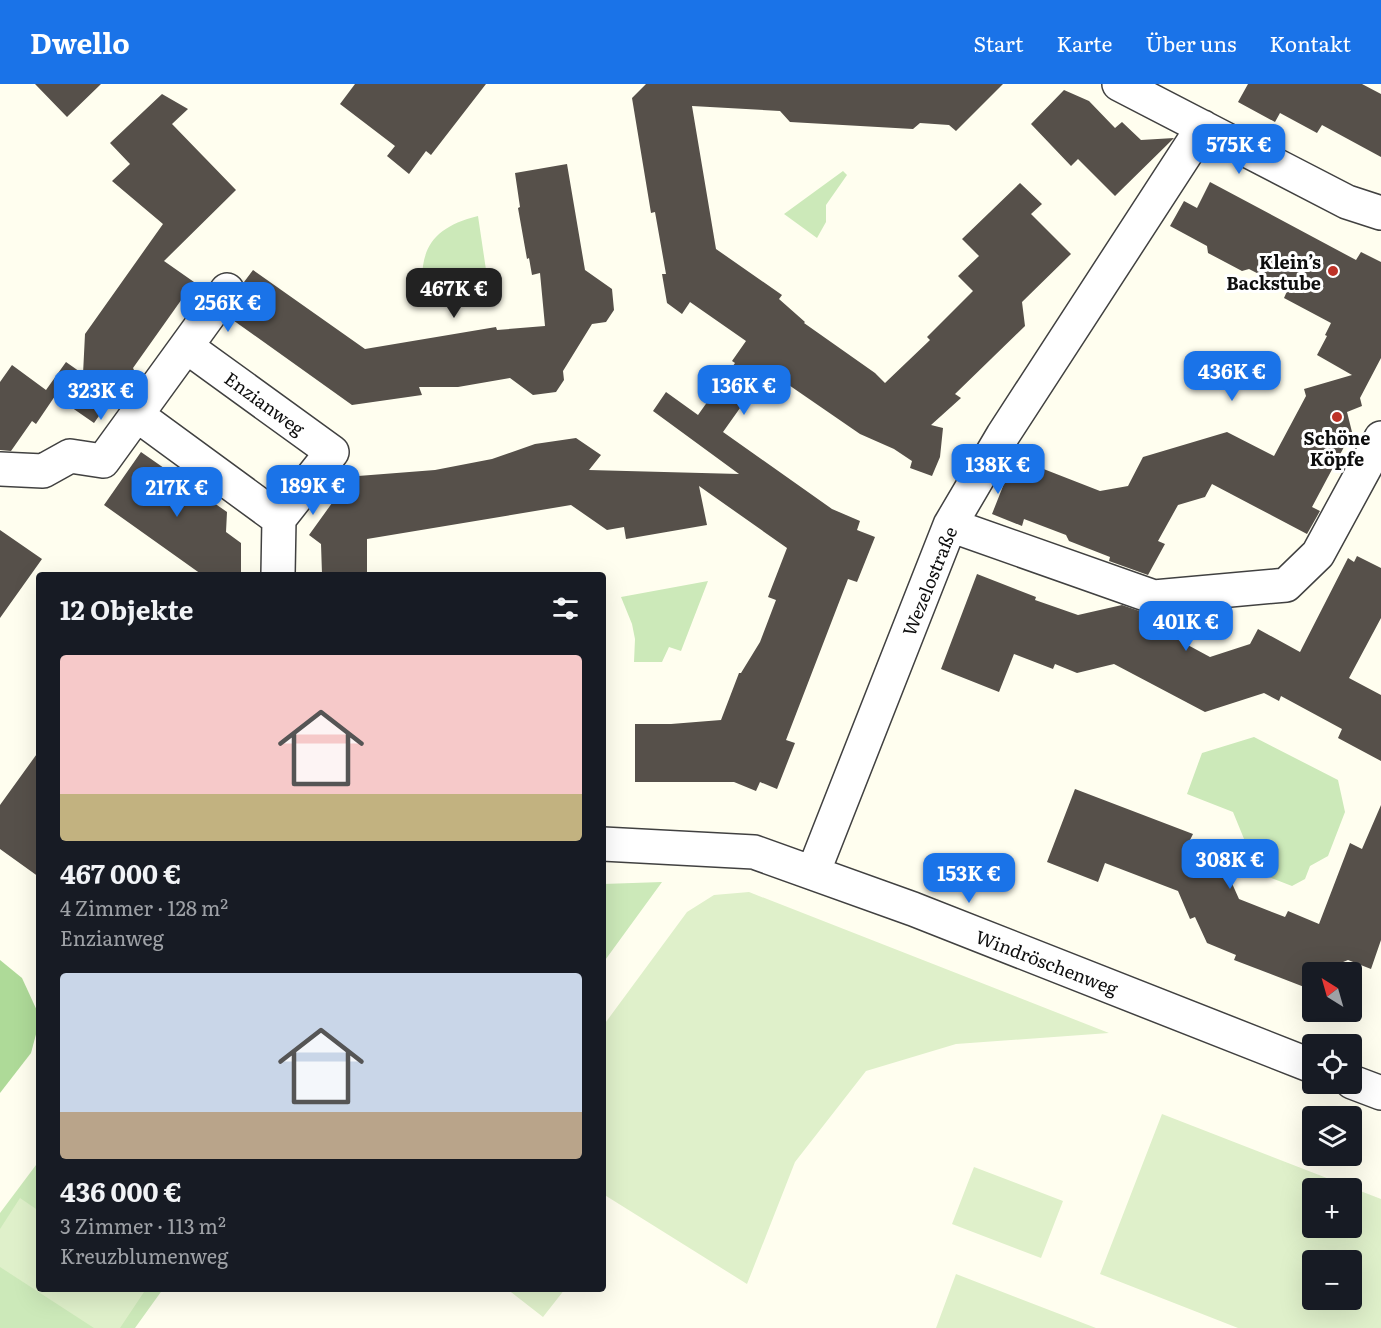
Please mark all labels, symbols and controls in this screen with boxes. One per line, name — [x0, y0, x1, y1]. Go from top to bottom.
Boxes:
text: Dwello — [30, 21, 130, 63]
text: Start — [973, 27, 1024, 58]
text: Karte — [1057, 27, 1112, 58]
text: Über uns — [1145, 27, 1236, 58]
text: Kontakt — [1269, 27, 1351, 58]
pin: 575K € — [1190, 124, 1288, 175]
text: 575K € — [1206, 128, 1272, 158]
place label: Klein’s Backstube — [1226, 248, 1321, 296]
marker: Klein’s Backstube — [1326, 264, 1340, 278]
pin: 467K € — [405, 268, 503, 319]
text: 467K € — [420, 272, 488, 302]
pin: 256K € — [179, 282, 277, 333]
text: 256K € — [195, 286, 261, 316]
pin: 436K € — [1183, 351, 1281, 402]
text: 436K € — [1198, 355, 1266, 385]
street label: Enzianweg — [219, 365, 312, 442]
pin: 136K € — [695, 365, 793, 416]
text: 136K € — [712, 369, 776, 399]
pin: 323K € — [52, 370, 150, 421]
text: 323K € — [68, 374, 134, 404]
marker: Schöne Köpfe — [1330, 410, 1344, 424]
place label: Schöne Köpfe — [1304, 424, 1370, 472]
pin: 138K € — [949, 444, 1047, 495]
text: 138K € — [966, 448, 1030, 478]
pin: 189K € — [264, 465, 362, 516]
pin: 217K € — [128, 467, 226, 518]
text: 189K € — [280, 469, 346, 499]
text: 217K € — [146, 471, 208, 501]
street label: Wezelostraße — [895, 522, 963, 640]
text: 12 Objekte — [60, 589, 193, 628]
icon: filters — [549, 592, 582, 625]
pin: 401K € — [1137, 601, 1235, 652]
text: 401K € — [1153, 605, 1219, 635]
icon: home — [267, 694, 375, 802]
pin: 308K € — [1181, 839, 1279, 890]
text: 308K € — [1196, 843, 1264, 873]
text: 467 000 € — [60, 853, 181, 892]
pin: 153K € — [920, 853, 1018, 904]
text: 153K € — [937, 857, 1001, 887]
text: 4 Zimmer · 128 m² — [60, 892, 228, 922]
text: Enzianweg — [60, 922, 164, 952]
street label: Windröschenweg — [972, 922, 1123, 1002]
north arrow — [1302, 962, 1362, 1022]
map controls — [1302, 962, 1362, 1310]
icon: home — [267, 1012, 375, 1120]
button: locate — [1302, 1034, 1362, 1094]
button: layers — [1302, 1106, 1362, 1166]
text: 436 000 € — [60, 1171, 182, 1210]
button: + — [1302, 1178, 1362, 1238]
text: 3 Zimmer · 113 m² — [60, 1210, 226, 1240]
text: Kreuzblumenweg — [60, 1240, 228, 1270]
button: − — [1302, 1250, 1362, 1310]

